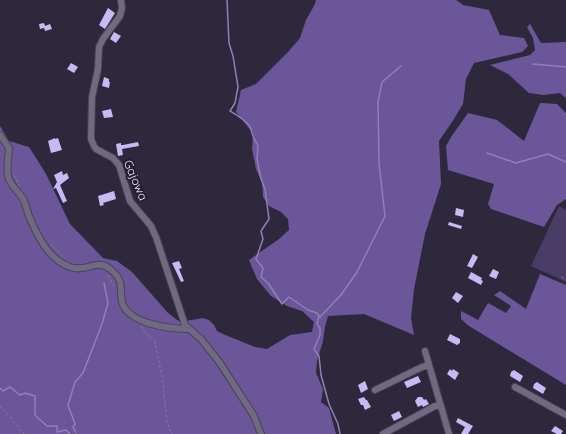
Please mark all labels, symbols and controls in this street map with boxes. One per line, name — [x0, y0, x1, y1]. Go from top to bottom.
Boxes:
street label: Gajowa — [121, 157, 151, 203]

